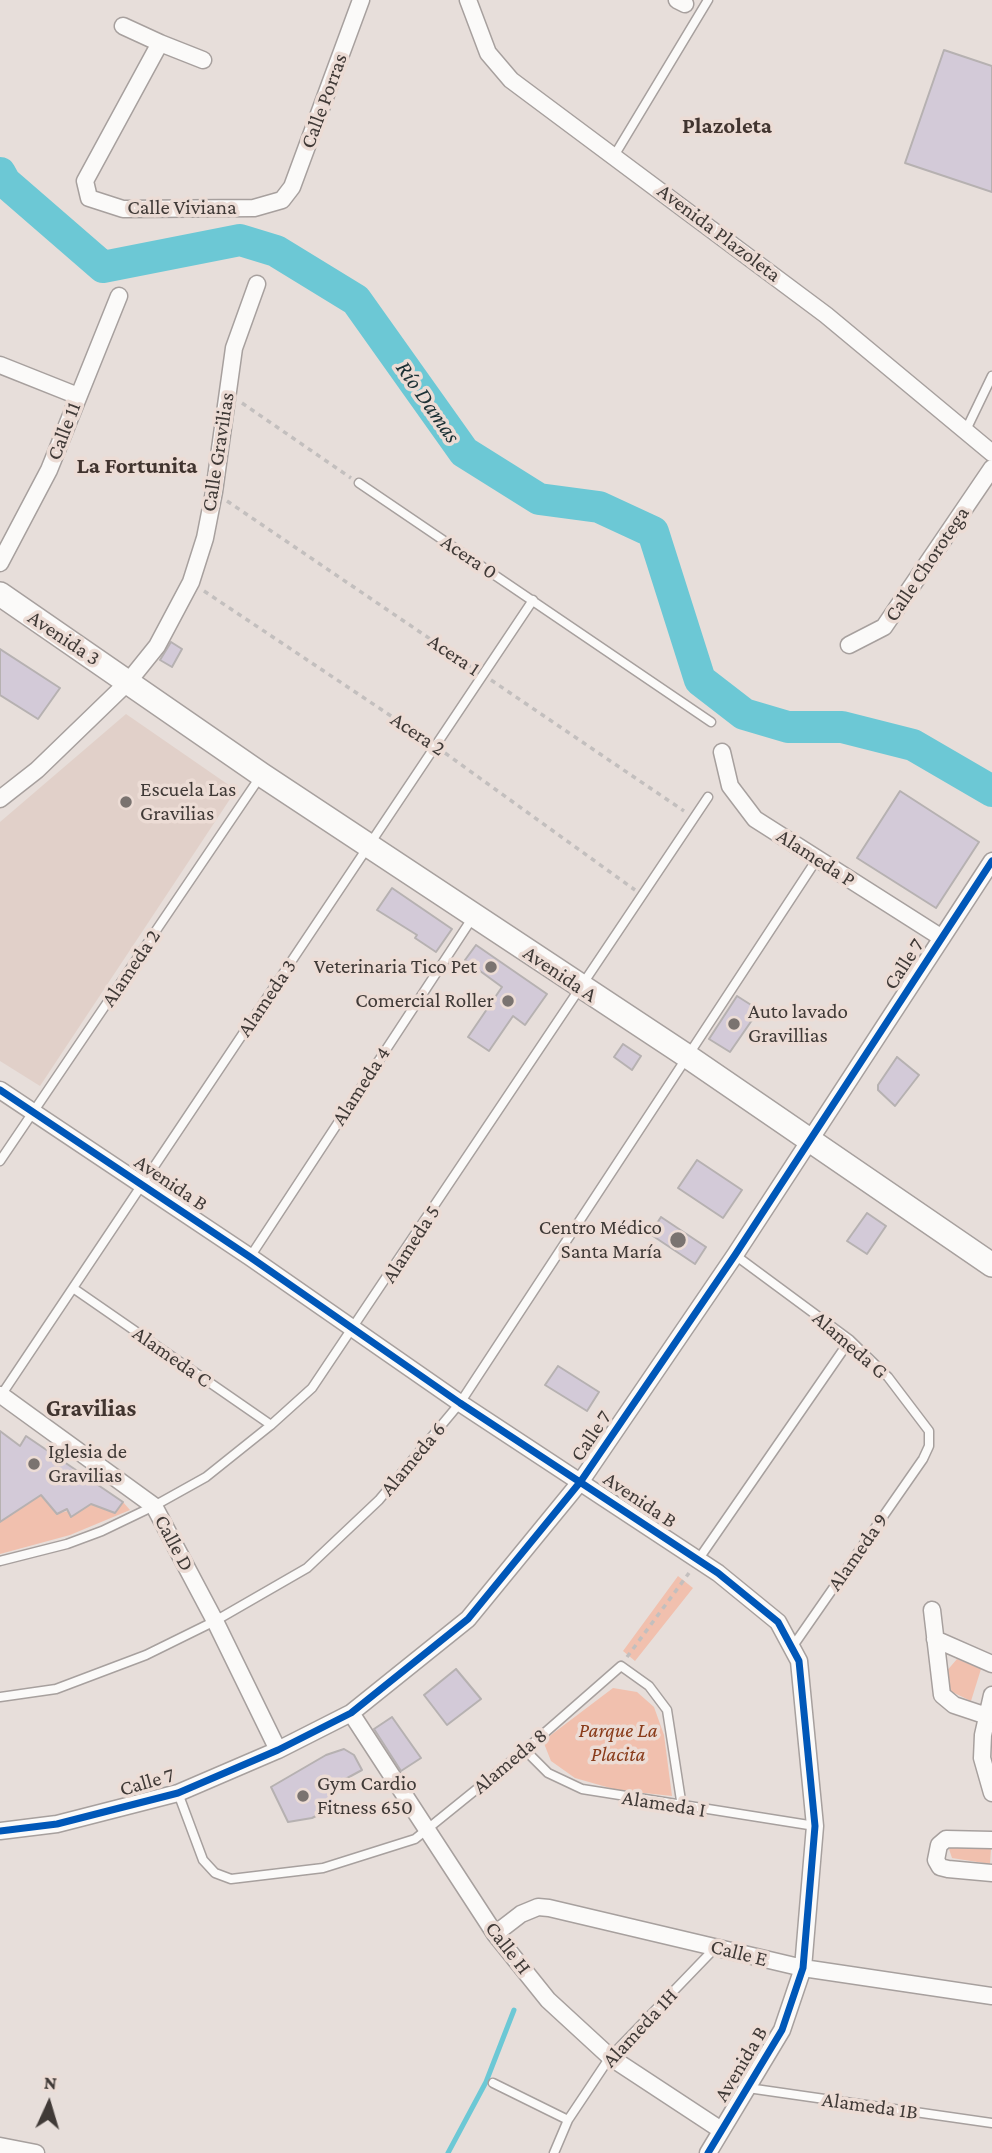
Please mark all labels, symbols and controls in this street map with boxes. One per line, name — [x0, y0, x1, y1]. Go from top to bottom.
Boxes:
street label: Calle Porras — [295, 50, 353, 152]
district label: Plazoleta — [682, 112, 772, 140]
street label: Avenida Plazoleta — [652, 178, 786, 288]
street label: Calle Viviana — [127, 195, 237, 221]
water label: Río Damas — [390, 356, 466, 448]
street label: Calle Gravilias — [196, 391, 240, 513]
street label: Calle 11 — [41, 398, 87, 464]
district label: La Fortunita — [76, 452, 198, 480]
street label: Calle Chorotega — [879, 502, 975, 626]
street label: Acera 0 — [436, 529, 502, 585]
street label: Avenida 3 — [23, 605, 105, 671]
street label: Acera 1 — [423, 628, 485, 682]
street label: Acera 2 — [386, 707, 450, 761]
place label: Escuela Las Gravilias — [140, 777, 236, 827]
marker: Escuela Las Gravilias — [118, 794, 134, 810]
street label: Alameda P — [772, 823, 860, 893]
street label: Alameda 2 — [96, 924, 166, 1012]
street label: Calle 7 — [878, 934, 930, 994]
street label: Avenida A — [518, 940, 602, 1008]
street label: Alameda 3 — [232, 954, 302, 1042]
place label: Veterinaria Tico Pet — [314, 954, 477, 980]
marker: Veterinaria Tico Pet — [483, 959, 499, 975]
place label: Comercial Roller — [355, 988, 494, 1014]
marker: Comercial Roller — [500, 993, 516, 1009]
place label: Auto lavado Gravillias — [748, 999, 848, 1049]
marker: Auto lavado Gravillias — [726, 1016, 742, 1032]
street label: Alameda 4 — [326, 1042, 396, 1130]
street label: Avenida B — [129, 1149, 213, 1217]
street label: Alameda 5 — [376, 1200, 446, 1288]
place label: Centro Médico Santa María — [539, 1215, 662, 1265]
marker: Centro Médico Santa María — [668, 1230, 688, 1250]
street label: Alameda G — [807, 1306, 893, 1384]
street label: Alameda C — [128, 1321, 216, 1393]
district label: Gravilias — [46, 1395, 136, 1423]
street label: Calle 7 — [565, 1406, 617, 1466]
street label: Alameda 6 — [375, 1417, 451, 1501]
place label: Iglesia de Gravilias — [48, 1439, 127, 1489]
marker: Iglesia de Gravilias — [26, 1456, 42, 1472]
street label: Avenida B — [598, 1466, 682, 1534]
street label: Alameda 9 — [822, 1508, 894, 1596]
street label: Calle D — [149, 1511, 199, 1575]
park label: Parque La Placita — [578, 1718, 658, 1768]
street label: Alameda 8 — [468, 1723, 552, 1799]
street label: Calle 7 — [117, 1762, 177, 1802]
place label: Gym Cardio Fitness 650 — [317, 1771, 417, 1821]
street label: Alameda I — [620, 1785, 708, 1823]
marker: Gym Cardio Fitness 650 — [295, 1788, 311, 1804]
street label: Calle H — [480, 1917, 536, 1979]
street label: Calle E — [708, 1934, 770, 1972]
street label: Alameda 1H — [597, 1983, 683, 2073]
street label: Avenida B — [709, 2022, 773, 2106]
north arrow — [14, 2069, 84, 2139]
text: N — [43, 2072, 58, 2093]
street label: Alameda 1B — [820, 2087, 920, 2125]

